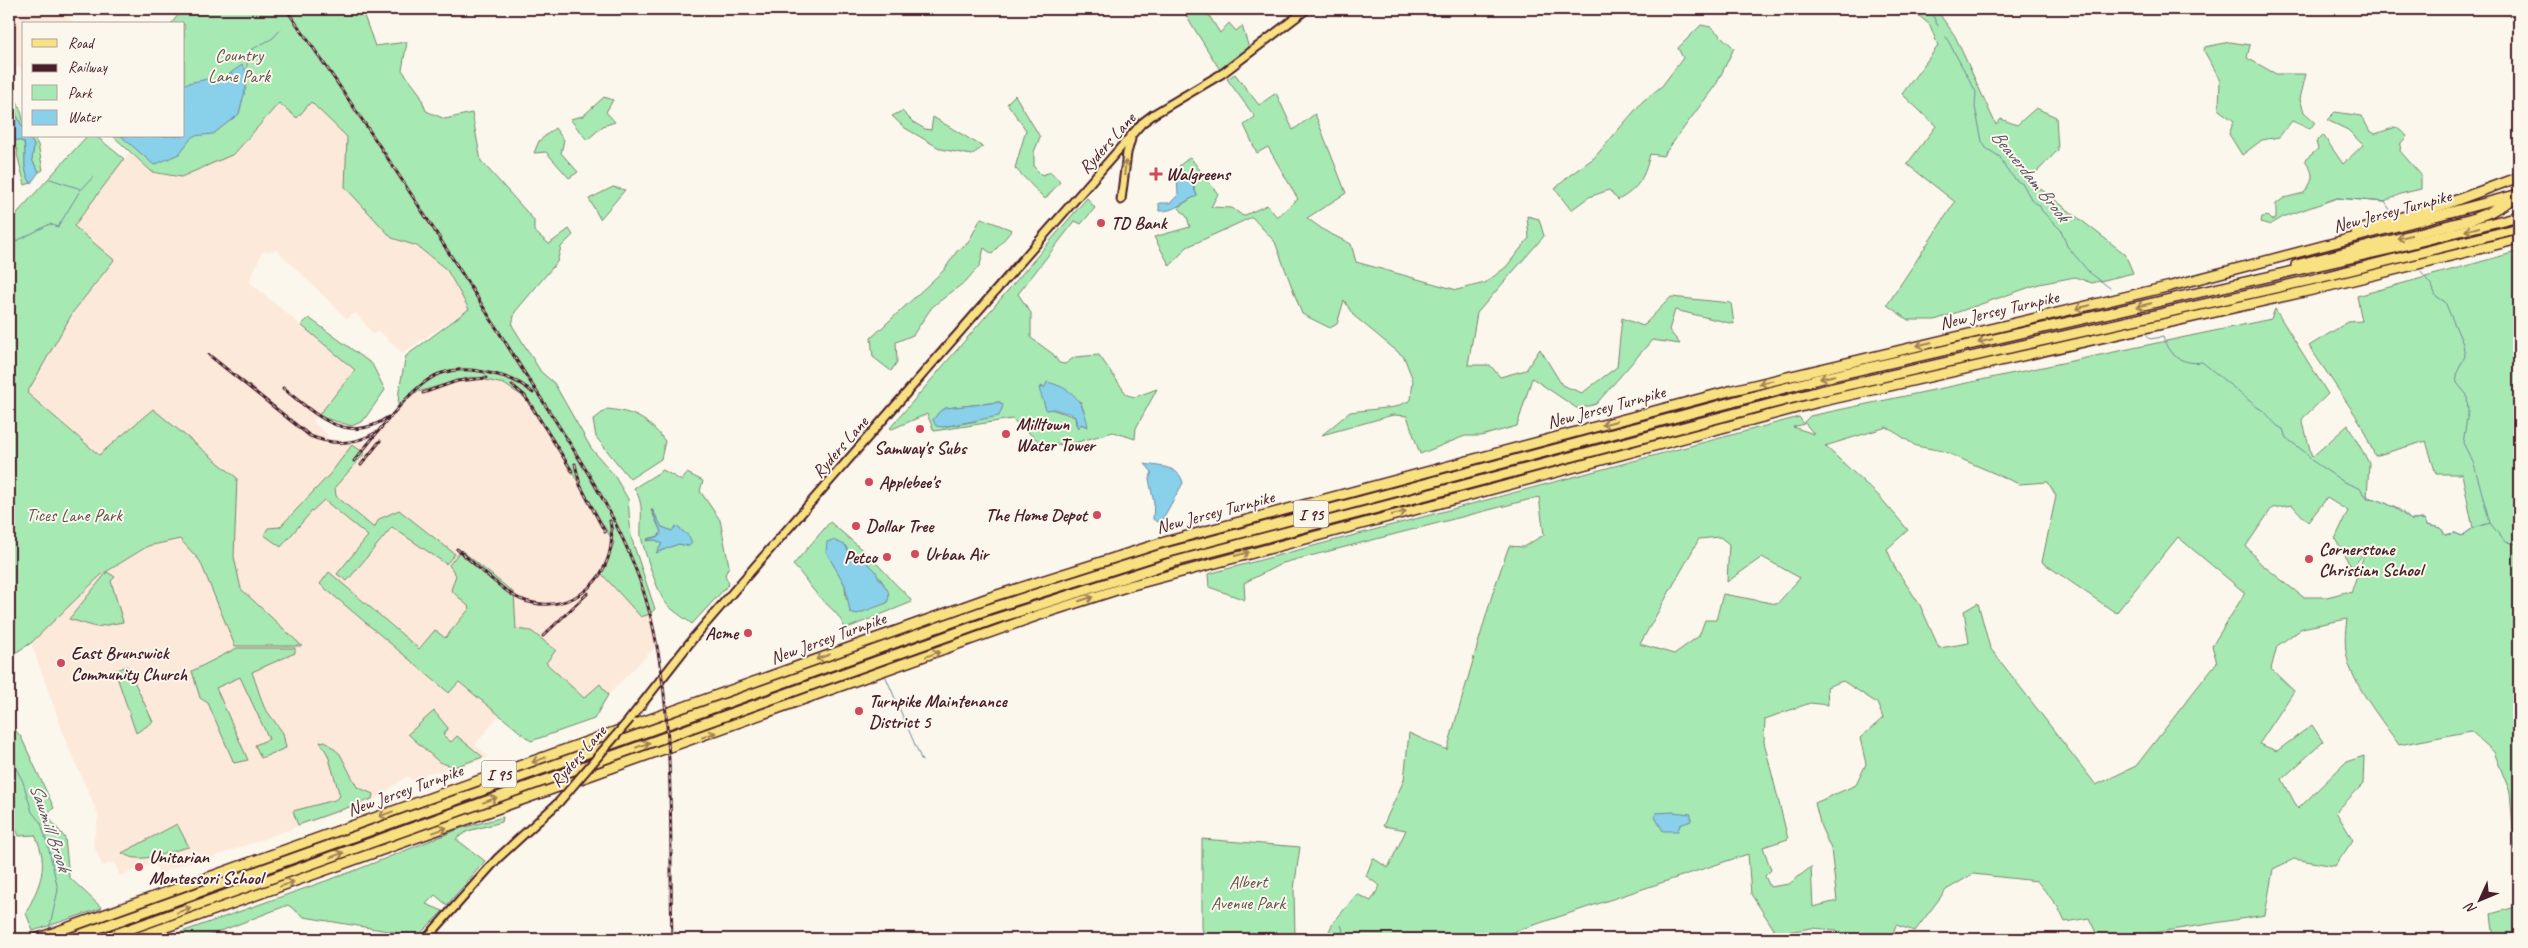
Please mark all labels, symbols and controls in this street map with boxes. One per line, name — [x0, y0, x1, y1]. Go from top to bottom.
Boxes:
legend — [22, 22, 185, 138]
text: Road — [68, 34, 95, 53]
park label: Country Lane Park — [208, 44, 271, 87]
text: Railway — [68, 58, 109, 77]
text: Park — [68, 84, 93, 103]
street label: Ryders Lane — [1074, 107, 1141, 178]
text: Water — [68, 108, 102, 127]
water label: Beaverdam Brook — [1986, 125, 2077, 229]
one-way arrow — [1120, 160, 1130, 176]
place label: Walgreens — [1166, 163, 1232, 185]
marker: Walgreens — [1150, 168, 1162, 180]
street label: New Jersey Turnpike — [2331, 184, 2455, 237]
place label: TD Bank — [1111, 212, 1169, 234]
marker: TD Bank — [1095, 217, 1107, 229]
one-way arrow — [2465, 224, 2481, 234]
one-way arrow — [2396, 233, 2412, 242]
street label: New Jersey Turnpike — [1937, 285, 2062, 334]
one-way arrow — [2136, 301, 2152, 310]
one-way arrow — [2075, 303, 2091, 312]
one-way arrow — [1978, 337, 1994, 346]
one-way arrow — [1917, 340, 1933, 349]
one-way arrow — [1819, 373, 1835, 382]
one-way arrow — [1759, 378, 1775, 387]
street label: New Jersey Turnpike — [1545, 380, 1669, 433]
street label: Ryders Lane — [807, 411, 874, 482]
place label: Milltown Water Tower — [1016, 413, 1097, 456]
one-way arrow — [1602, 419, 1618, 429]
marker: Samway's Subs — [914, 423, 926, 435]
marker: Milltown Water Tower — [1000, 428, 1012, 440]
place label: Samway's Subs — [874, 437, 968, 459]
place label: Applebee's — [879, 471, 941, 493]
marker: Applebee's — [863, 476, 875, 488]
street label: New Jersey Turnpike — [1154, 485, 1278, 538]
road number: I 95 — [1294, 500, 1328, 528]
park label: Tices Lane Park — [26, 504, 123, 526]
place label: The Home Depot — [985, 504, 1089, 526]
one-way arrow — [1391, 507, 1407, 517]
marker: The Home Depot — [1091, 509, 1103, 521]
place label: Dollar Tree — [866, 515, 935, 537]
marker: Dollar Tree — [850, 520, 862, 532]
place label: Cornerstone Christian School — [2319, 538, 2426, 581]
place label: Urban Air — [925, 543, 991, 565]
place label: Petco — [844, 546, 878, 568]
marker: Urban Air — [909, 548, 921, 560]
one-way arrow — [1234, 549, 1250, 559]
marker: Petco — [881, 551, 893, 563]
marker: Cornerstone Christian School — [2303, 553, 2315, 565]
one-way arrow — [1078, 594, 1094, 604]
street label: New Jersey Turnpike — [767, 607, 890, 669]
place label: Acme — [705, 622, 740, 644]
marker: Acme — [742, 627, 754, 639]
place label: East Brunswick Community Church — [71, 642, 188, 685]
one-way arrow — [925, 649, 940, 658]
one-way arrow — [816, 653, 832, 662]
marker: East Brunswick Community Church — [55, 657, 67, 669]
place label: Turnpike Maintenance District 5 — [869, 690, 1009, 733]
marker: Turnpike Maintenance District 5 — [853, 705, 865, 717]
street label: Ryders Lane — [545, 720, 612, 791]
one-way arrow — [701, 729, 717, 739]
one-way arrow — [635, 740, 650, 749]
one-way arrow — [532, 756, 547, 765]
street label: New Jersey Turnpike — [344, 759, 467, 821]
road number: I 95 — [482, 761, 516, 788]
water label: Sawmill Brook — [24, 781, 77, 878]
one-way arrow — [482, 795, 497, 804]
one-way arrow — [378, 810, 394, 820]
one-way arrow — [432, 825, 448, 834]
place label: Unitarian Montessori School — [149, 846, 267, 889]
one-way arrow — [329, 850, 344, 859]
marker: Unitarian Montessori School — [133, 861, 145, 873]
park label: Albert Avenue Park — [1211, 871, 1287, 914]
north arrow — [2456, 876, 2506, 926]
one-way arrow — [279, 879, 295, 888]
text: N — [2460, 898, 2480, 918]
one-way arrow — [176, 905, 191, 914]

